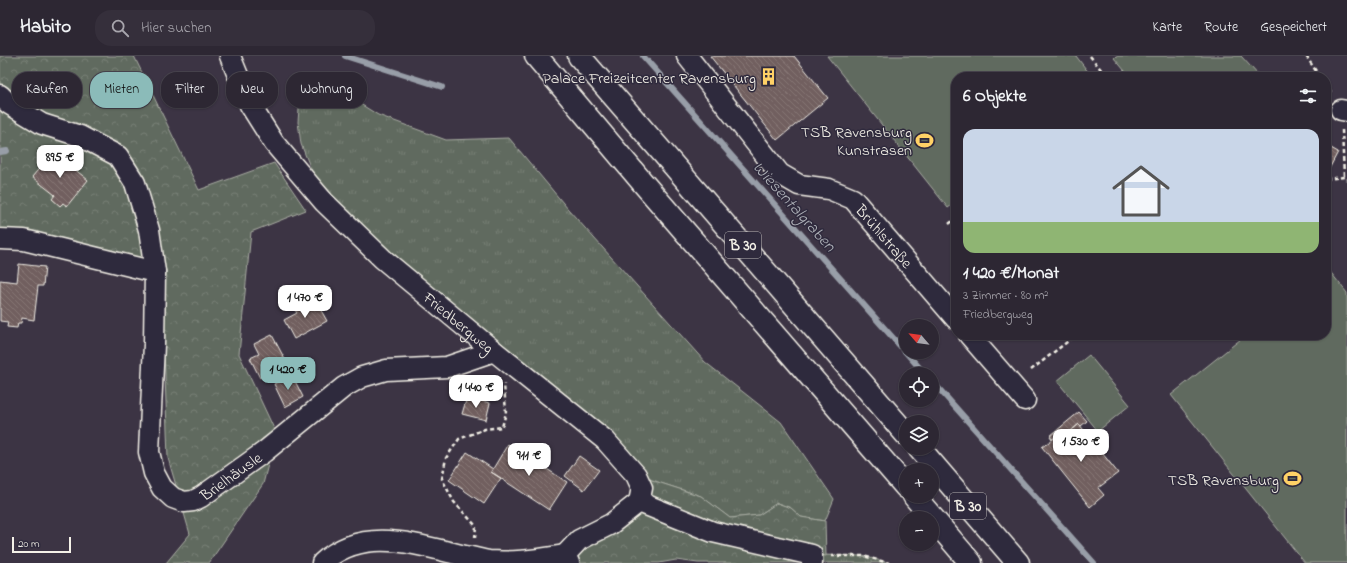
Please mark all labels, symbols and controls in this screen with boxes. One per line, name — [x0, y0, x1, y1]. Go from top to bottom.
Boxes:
search box — [95, 10, 375, 46]
text: Habito — [20, 14, 71, 41]
icon: search — [109, 17, 131, 39]
text: Hier suchen — [141, 17, 212, 39]
text: Karte — [1153, 17, 1182, 38]
text: Route — [1204, 17, 1238, 38]
text: Gespeichert — [1260, 17, 1327, 38]
place label: Palace Freizeitcenter Ravensburg — [543, 67, 756, 91]
building icon: Palace Freizeitcenter Ravensburg — [759, 67, 779, 87]
chip: Kaufen — [12, 72, 82, 108]
chip: Mieten — [90, 72, 153, 108]
chip: Filter — [161, 72, 218, 108]
chip: Neu — [226, 72, 278, 108]
chip: Wohnung — [286, 72, 367, 108]
text: 6 Objekte — [963, 84, 1026, 109]
icon: filters — [1297, 85, 1319, 107]
place label: TSB Ravensburg Kunstrasen — [801, 121, 912, 163]
sports icon: TSB Ravensburg Kunstrasen — [915, 130, 935, 150]
pin: 895 € — [32, 145, 88, 179]
text: 895 € — [46, 148, 74, 167]
icon: home — [1105, 155, 1177, 227]
water label: Wiesentalgraben — [746, 156, 842, 259]
street label: Brühlstraße — [848, 199, 918, 275]
road number: B 30 — [725, 232, 761, 258]
text: 1 420 €/Monat — [963, 261, 1059, 286]
pin: 1 470 € — [268, 285, 342, 319]
street label: Friedbergweg — [416, 286, 498, 360]
text: 3 Zimmer · 80 m² — [963, 286, 1048, 305]
text: 1 470 € — [287, 288, 323, 307]
text: Friedbergweg — [963, 305, 1033, 324]
north arrow — [899, 319, 939, 359]
map controls — [899, 319, 939, 551]
pin: 1 420 € — [251, 357, 325, 391]
text: 1 420 € — [269, 360, 307, 379]
button: locate — [899, 367, 939, 407]
pin: 1 440 € — [439, 375, 513, 409]
text: 1 440 € — [458, 378, 494, 397]
button: layers — [899, 415, 939, 455]
pin: 1 530 € — [1044, 429, 1118, 463]
text: 1 530 € — [1062, 432, 1100, 451]
pin: 911 € — [501, 443, 557, 477]
text: 911 € — [517, 446, 541, 465]
street label: Brielhäusle — [195, 447, 268, 509]
button: + — [899, 463, 939, 503]
place label: TSB Ravensburg — [1168, 469, 1279, 493]
sports icon: TSB Ravensburg — [1282, 469, 1302, 489]
road number: B 30 — [950, 493, 986, 519]
button: − — [899, 511, 939, 551]
scale bar — [12, 535, 71, 554]
text: 20 m — [18, 536, 40, 552]

